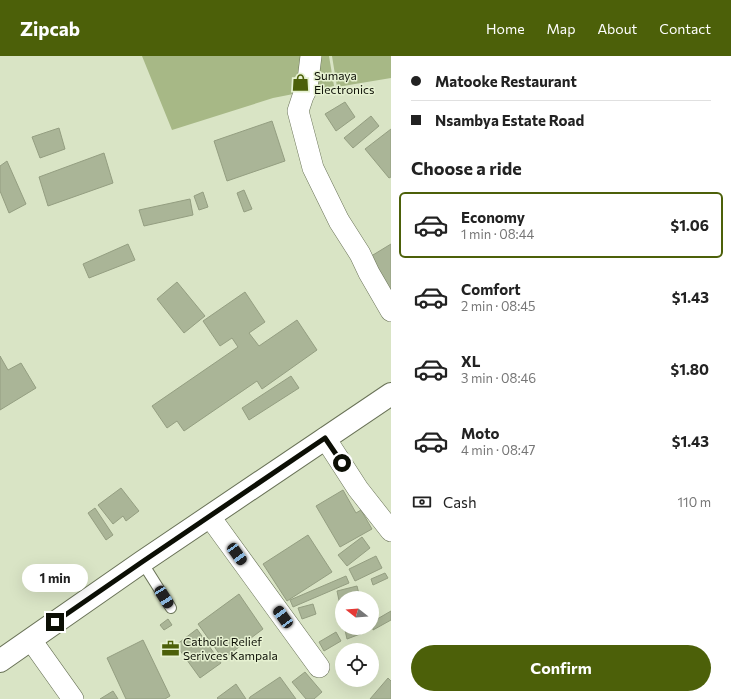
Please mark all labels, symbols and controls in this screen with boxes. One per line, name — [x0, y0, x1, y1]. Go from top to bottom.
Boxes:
text: Zipcab — [20, 17, 80, 40]
text: Home — [486, 20, 525, 37]
text: Map — [547, 20, 575, 37]
text: About — [597, 20, 637, 37]
text: Contact — [659, 20, 711, 37]
place label: Sumaya Electronics — [314, 68, 374, 96]
text: Matooke Restaurant — [435, 72, 577, 90]
shop icon: Sumaya Electronics — [291, 73, 311, 93]
text: Nsambya Estate Road — [435, 111, 584, 129]
text: Choose a ride — [411, 157, 522, 179]
icon: car — [413, 207, 449, 243]
text: Economy — [461, 208, 525, 226]
text: $1.06 — [671, 216, 709, 234]
text: 1 min · 08:44 — [461, 226, 534, 242]
icon: car — [413, 279, 449, 315]
text: Comfort — [461, 280, 521, 298]
text: $1.43 — [672, 288, 709, 306]
text: 2 min · 08:45 — [461, 298, 536, 314]
icon: car — [413, 351, 449, 387]
text: XL — [461, 352, 480, 370]
text: $1.80 — [671, 360, 709, 378]
text: 3 min · 08:46 — [461, 370, 536, 386]
icon: car — [413, 423, 449, 459]
text: Moto — [461, 424, 500, 442]
text: $1.43 — [672, 432, 709, 450]
text: 4 min · 08:47 — [461, 442, 535, 458]
route start — [333, 454, 351, 472]
icon: cash — [411, 491, 433, 513]
text: Cash — [443, 493, 477, 511]
text: 110 m — [678, 494, 711, 510]
car — [225, 541, 249, 567]
callout: 1 min — [22, 564, 88, 592]
text: 1 min — [40, 570, 70, 586]
car — [153, 584, 175, 610]
north arrow — [335, 591, 379, 635]
map controls — [335, 591, 379, 687]
car — [271, 604, 295, 630]
route end — [46, 613, 64, 631]
place label: Catholic Relief Serivces Kampala — [183, 634, 278, 662]
office icon: Catholic Relief Serivces Kampala — [160, 639, 180, 659]
button: locate — [335, 643, 379, 687]
button: Confirm — [411, 645, 711, 691]

